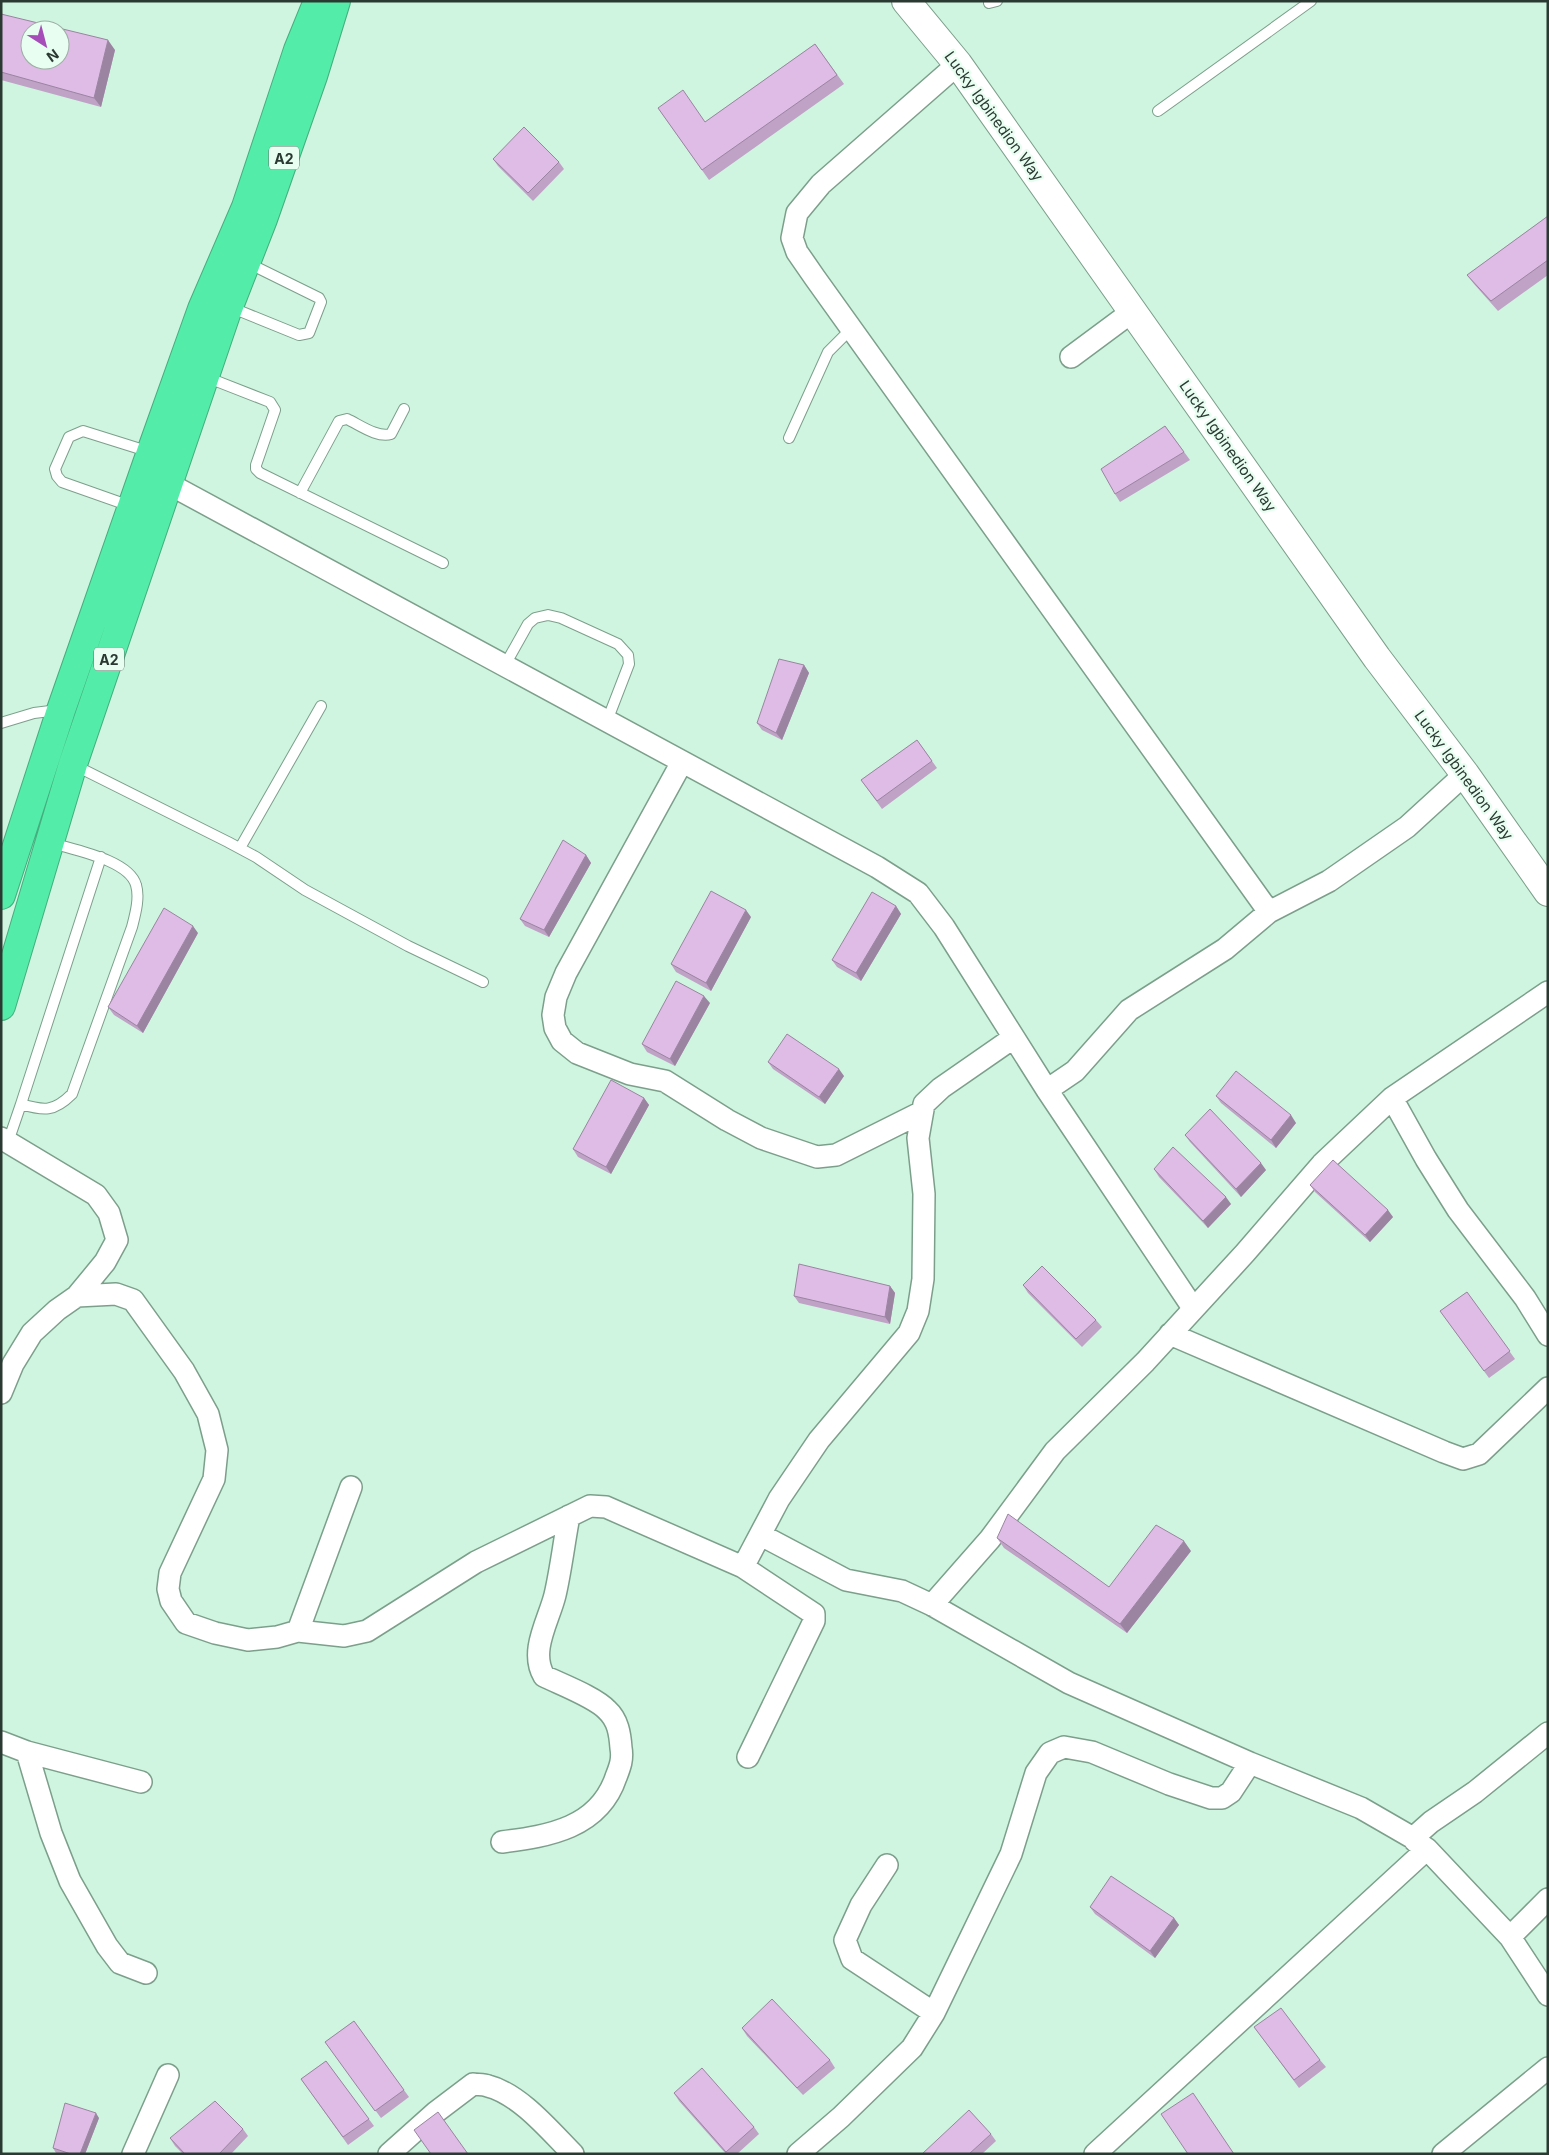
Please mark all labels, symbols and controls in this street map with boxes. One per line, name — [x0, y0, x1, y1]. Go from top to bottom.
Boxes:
north arrow — [20, 20, 70, 70]
text: N — [44, 46, 62, 66]
street label: Lucky Igbinedion Way — [940, 47, 1048, 185]
road number: A2 — [269, 146, 299, 170]
street label: Lucky Igbinedion Way — [1175, 377, 1281, 516]
road number: A2 — [94, 648, 124, 671]
street label: Lucky Igbinedion Way — [1410, 706, 1518, 844]

